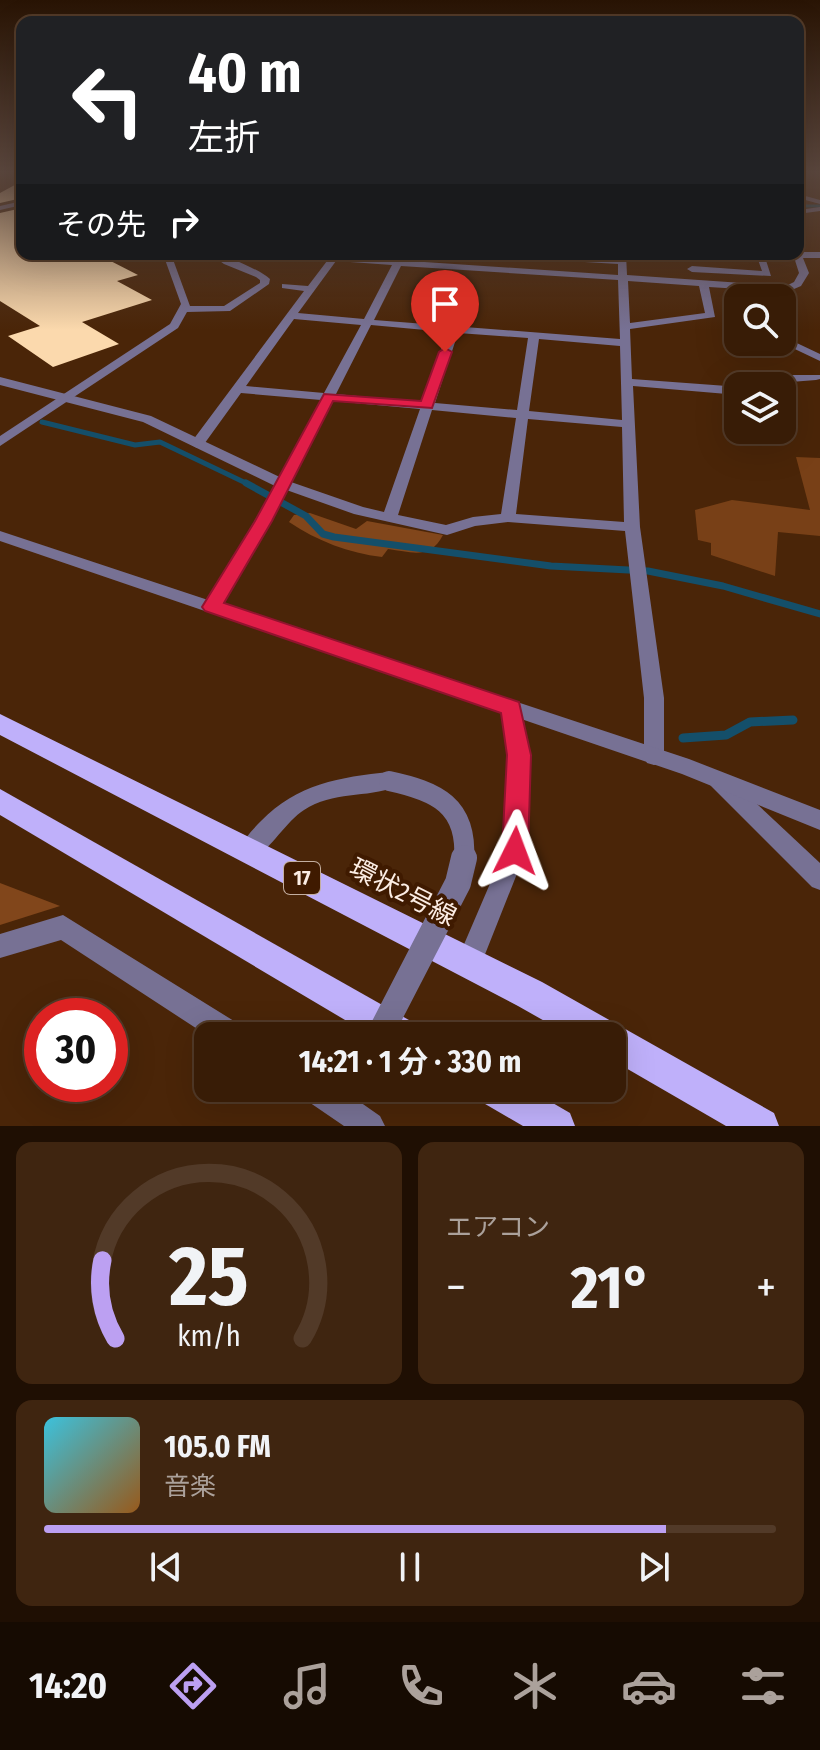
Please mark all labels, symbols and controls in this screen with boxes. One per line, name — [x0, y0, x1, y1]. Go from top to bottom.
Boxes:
text: 40 m — [188, 40, 302, 107]
icon: left — [56, 48, 160, 152]
text: 左折 — [188, 116, 260, 160]
icon: right — [162, 200, 206, 244]
text: その先 — [56, 207, 146, 243]
pin — [411, 270, 479, 352]
icon: arrive — [423, 282, 467, 326]
map controls — [724, 284, 796, 444]
button: search — [724, 284, 796, 356]
button: layers — [724, 372, 796, 444]
position arrow — [473, 809, 557, 893]
street label: 環状2号線 — [344, 852, 461, 932]
road number: 17 — [284, 862, 320, 894]
speed limit sign: 30 — [24, 998, 128, 1102]
text: 14:21 · 1 分 · 330 m — [299, 1044, 521, 1080]
text: エアコン — [446, 1212, 550, 1243]
text: 25 — [168, 1227, 249, 1327]
text: 21° — [571, 1252, 651, 1324]
text: − — [446, 1261, 466, 1314]
text: + — [756, 1261, 776, 1314]
text: km/h — [177, 1319, 241, 1354]
text: 105.0 FM — [164, 1429, 271, 1465]
text: 音楽 — [164, 1471, 216, 1502]
icon: previous — [144, 1545, 188, 1589]
icon: pause — [388, 1545, 432, 1589]
icon: next — [632, 1545, 676, 1589]
icon: directions — [165, 1658, 221, 1714]
icon: music — [279, 1658, 335, 1714]
icon: phone — [393, 1658, 449, 1714]
icon: climate — [507, 1658, 563, 1714]
icon: car — [621, 1658, 677, 1714]
icon: filters — [735, 1658, 791, 1714]
text: 14:20 — [29, 1664, 107, 1708]

